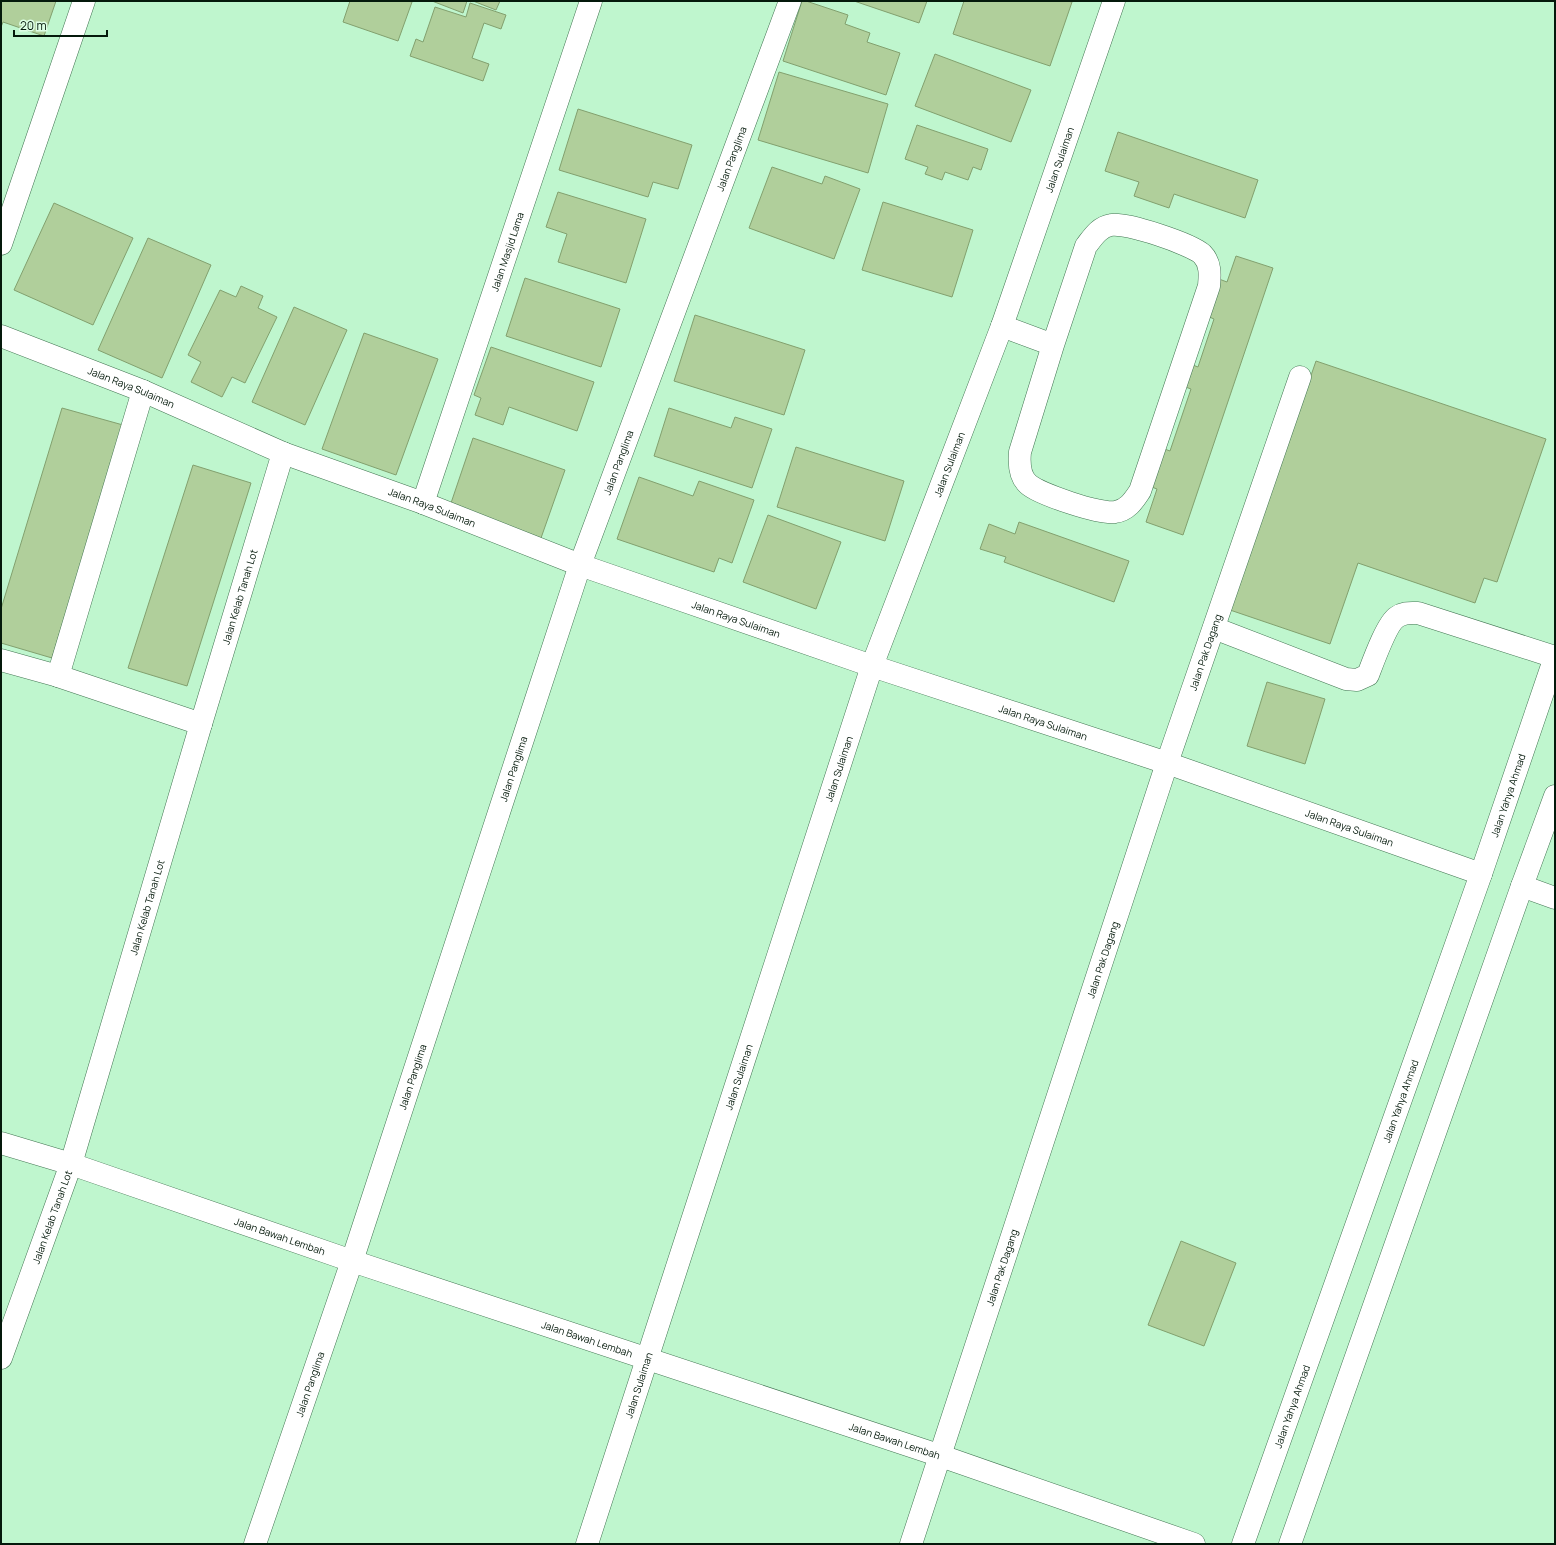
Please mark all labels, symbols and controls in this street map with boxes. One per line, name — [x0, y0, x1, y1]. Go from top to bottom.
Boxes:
scale bar — [14, 12, 107, 38]
text: 20 m — [20, 17, 47, 34]
street label: Jalan Panglima — [713, 124, 750, 193]
street label: Jalan Sulaiman — [1042, 125, 1077, 194]
street label: Jalan Masjid Lama — [487, 210, 527, 293]
street label: Jalan Raya Sulaiman — [86, 363, 177, 411]
street label: Jalan Panglima — [600, 428, 637, 497]
street label: Jalan Sulaiman — [930, 430, 968, 499]
street label: Jalan Raya Sulaiman — [386, 484, 478, 530]
street label: Jalan Kelab Tanah Lot — [219, 547, 260, 646]
street label: Jalan Raya Sulaiman — [690, 597, 782, 641]
street label: Jalan Pak Dagang — [1185, 612, 1225, 692]
street label: Jalan Raya Sulaiman — [997, 701, 1089, 743]
street label: Jalan Panglima — [496, 734, 530, 803]
street label: Jalan Sulaiman — [821, 734, 856, 804]
street label: Jalan Yahya Ahmad — [1487, 752, 1529, 839]
street label: Jalan Raya Sulaiman — [1304, 805, 1396, 850]
street label: Jalan Kelab Tanah Lot — [126, 858, 168, 957]
street label: Jalan Pak Dagang — [1083, 919, 1122, 1000]
street label: Jalan Panglima — [395, 1042, 430, 1111]
street label: Jalan Sulaiman — [721, 1042, 756, 1112]
street label: Jalan Yahya Ahmad — [1379, 1058, 1422, 1145]
street label: Jalan Kelab Tanah Lot — [29, 1168, 75, 1266]
street label: Jalan Bawah Lembah — [233, 1214, 327, 1258]
street label: Jalan Pak Dagang — [983, 1227, 1021, 1308]
street label: Jalan Bawah Lembah — [540, 1317, 635, 1360]
street label: Jalan Panglima — [292, 1350, 327, 1419]
street label: Jalan Sulaiman — [621, 1350, 656, 1420]
street label: Jalan Yahya Ahmad — [1271, 1363, 1313, 1450]
street label: Jalan Bawah Lembah — [847, 1419, 942, 1462]

